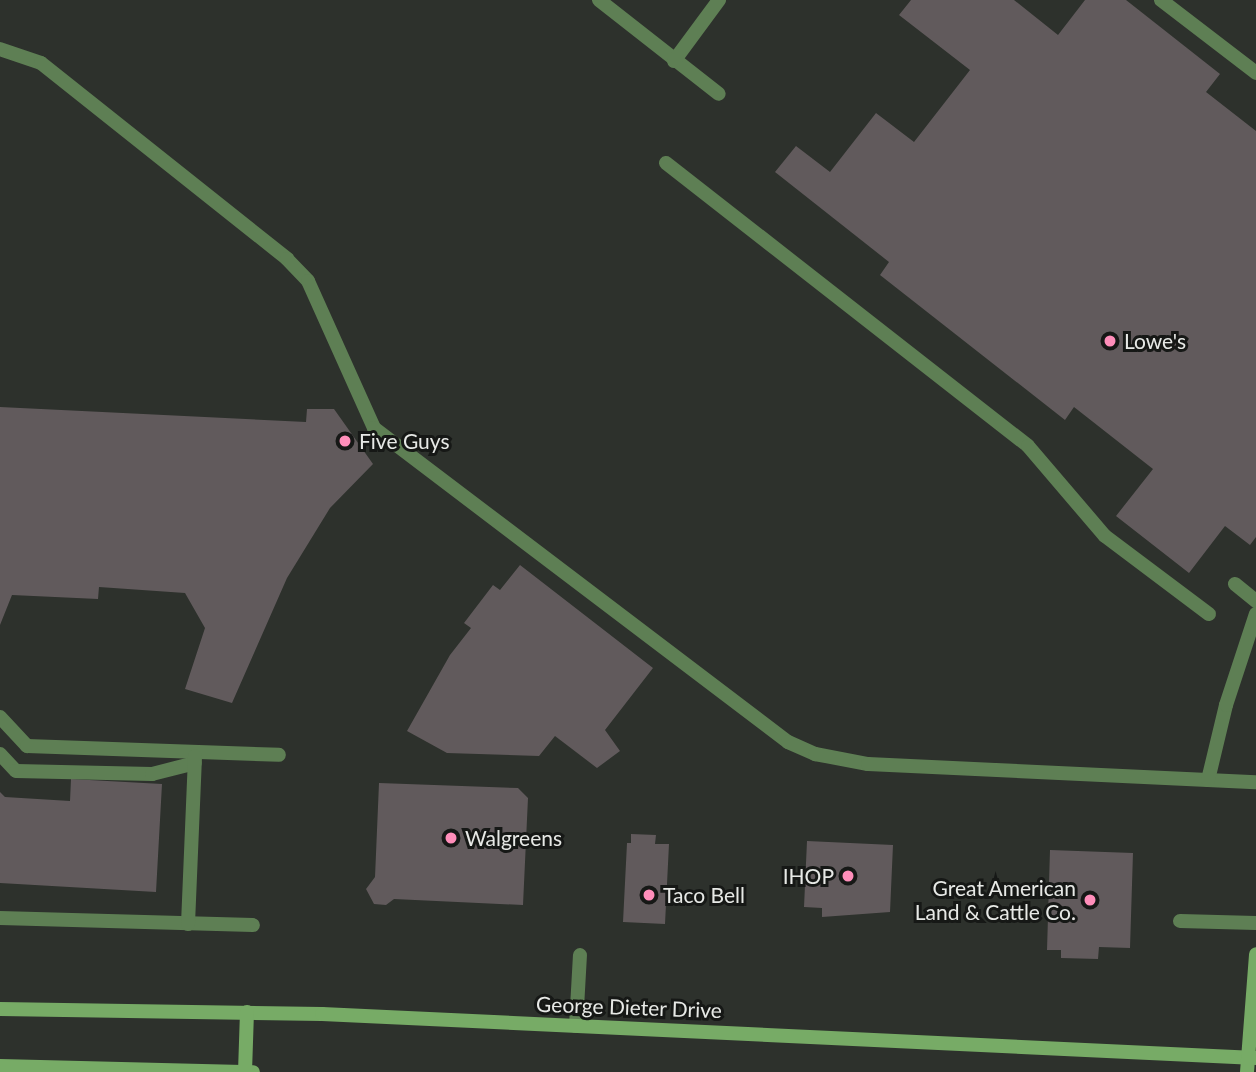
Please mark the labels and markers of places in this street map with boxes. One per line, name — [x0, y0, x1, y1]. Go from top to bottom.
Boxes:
place label: Lowe's — [1124, 328, 1186, 354]
marker: Lowe's — [1102, 333, 1118, 349]
place label: Five Guys — [359, 428, 449, 454]
marker: Five Guys — [337, 433, 353, 449]
place label: Walgreens — [465, 825, 562, 851]
marker: Walgreens — [443, 830, 459, 846]
place label: IHOP — [783, 863, 834, 889]
marker: IHOP — [840, 868, 856, 884]
place label: Great American Land & Cattle Co. — [915, 875, 1076, 925]
place label: Taco Bell — [663, 882, 745, 908]
marker: Taco Bell — [641, 887, 657, 903]
marker: Great American Land & Cattle Co. — [1082, 892, 1098, 908]

